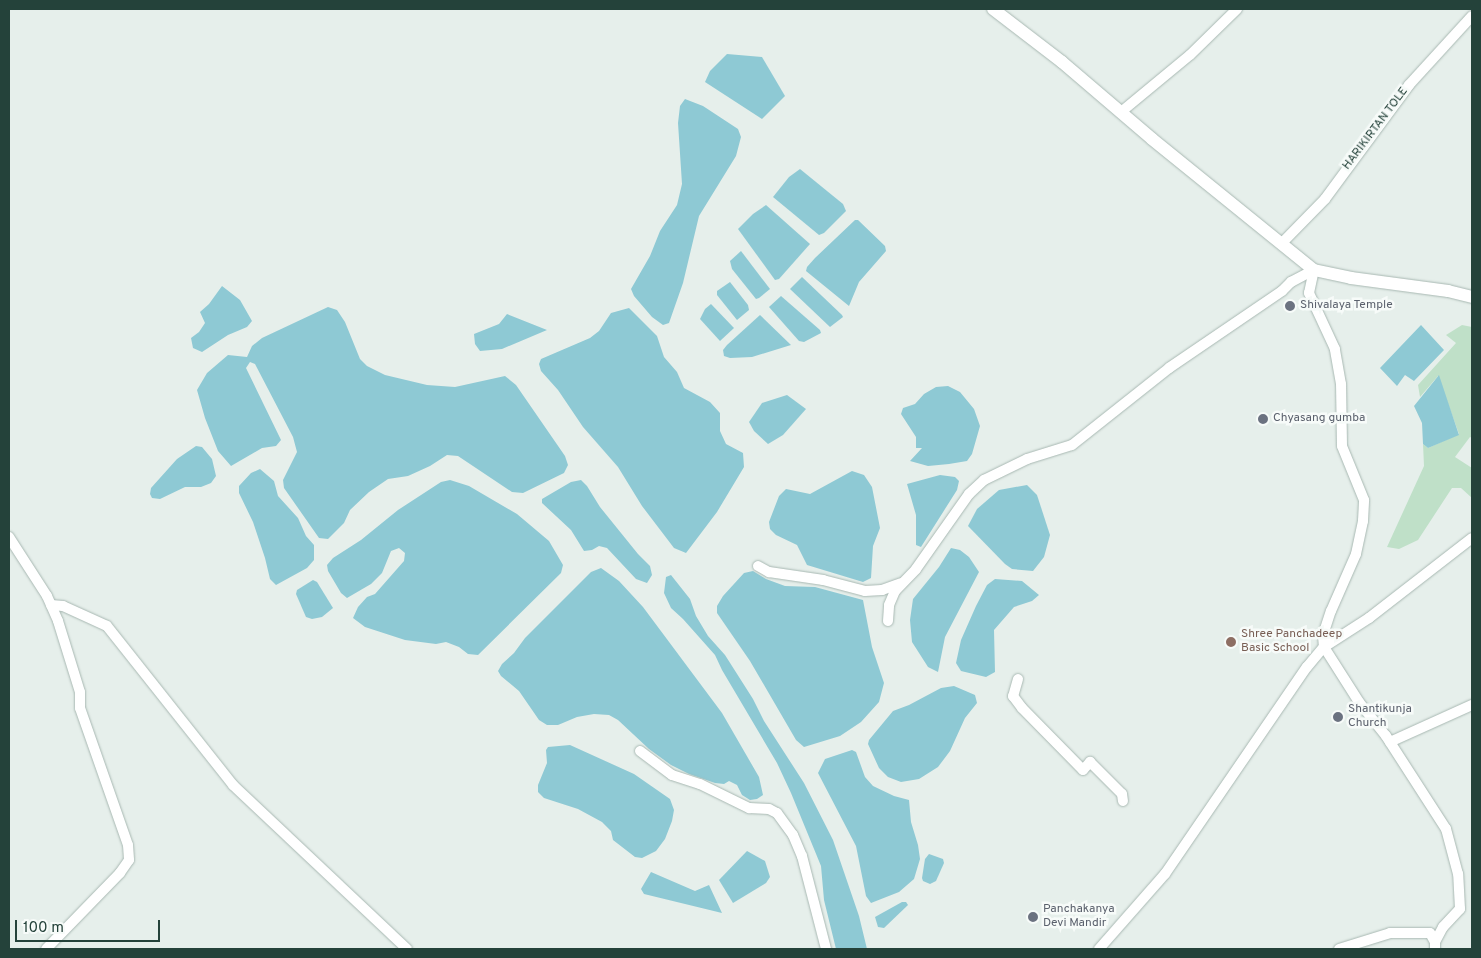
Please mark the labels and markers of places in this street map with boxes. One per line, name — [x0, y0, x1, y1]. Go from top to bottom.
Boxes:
place label: Shivalaya Temple — [1300, 299, 1393, 313]
marker: Shivalaya Temple — [1284, 300, 1296, 312]
place label: Chyasang gumba — [1273, 412, 1365, 426]
marker: Chyasang gumba — [1257, 413, 1269, 425]
place label: Shree Panchadeep Basic School — [1241, 628, 1342, 656]
marker: Shree Panchadeep Basic School — [1225, 636, 1237, 648]
place label: Shantikunja Church — [1348, 703, 1412, 731]
marker: Shantikunja Church — [1332, 711, 1344, 723]
place label: Panchakanya Devi Mandir — [1043, 903, 1115, 931]
marker: Panchakanya Devi Mandir — [1027, 911, 1039, 923]

